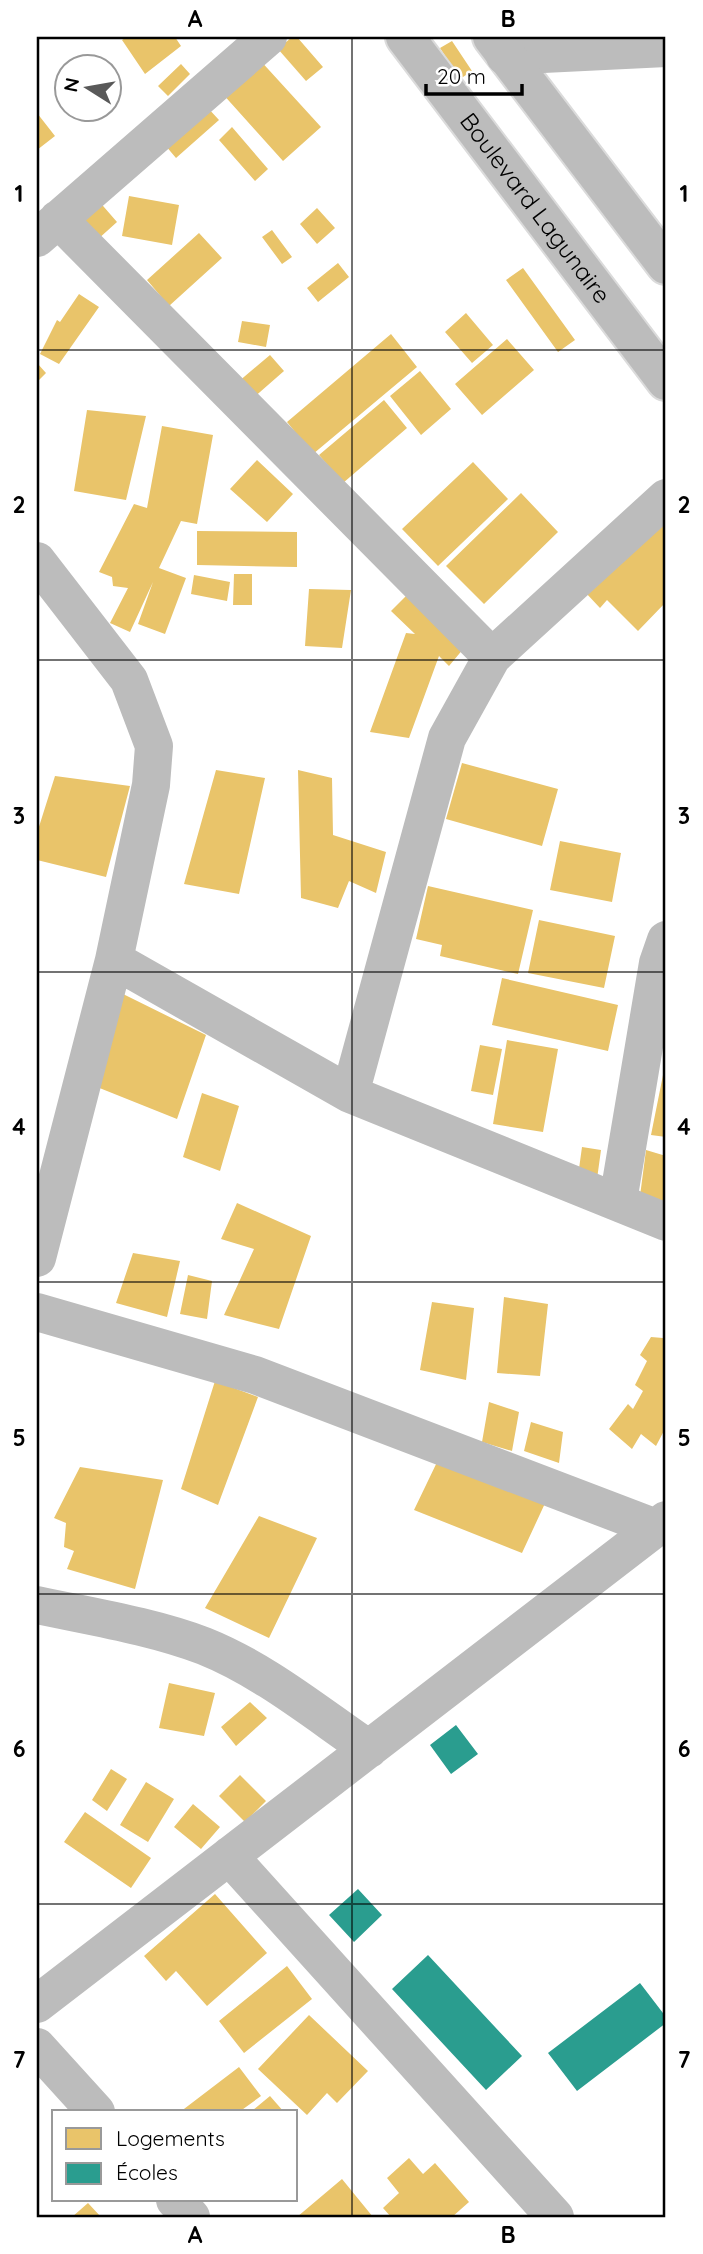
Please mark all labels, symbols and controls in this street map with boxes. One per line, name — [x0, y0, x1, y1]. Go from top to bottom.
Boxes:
text: A — [188, 4, 203, 33]
text: B — [500, 4, 516, 33]
north arrow — [52, 52, 122, 122]
scale bar — [426, 52, 523, 96]
text: 20 m — [437, 63, 486, 89]
text: N — [58, 76, 84, 94]
street label: Boulevard Lagunaire — [454, 107, 618, 309]
text: 1 — [15, 179, 23, 208]
text: 1 — [680, 179, 688, 208]
text: 2 — [12, 490, 26, 519]
text: 2 — [677, 490, 691, 519]
text: 3 — [13, 801, 25, 830]
text: 3 — [678, 801, 690, 830]
text: 4 — [12, 1112, 26, 1141]
text: 4 — [677, 1112, 691, 1141]
text: 5 — [12, 1423, 26, 1452]
text: 5 — [677, 1423, 691, 1452]
text: 6 — [13, 1734, 25, 1763]
text: 6 — [678, 1734, 690, 1763]
text: 7 — [13, 2045, 26, 2074]
text: 7 — [678, 2045, 691, 2074]
legend — [52, 2110, 298, 2202]
text: Logements — [116, 2125, 225, 2151]
text: Écoles — [116, 2159, 178, 2185]
text: A — [188, 2220, 203, 2249]
text: B — [500, 2220, 516, 2249]

